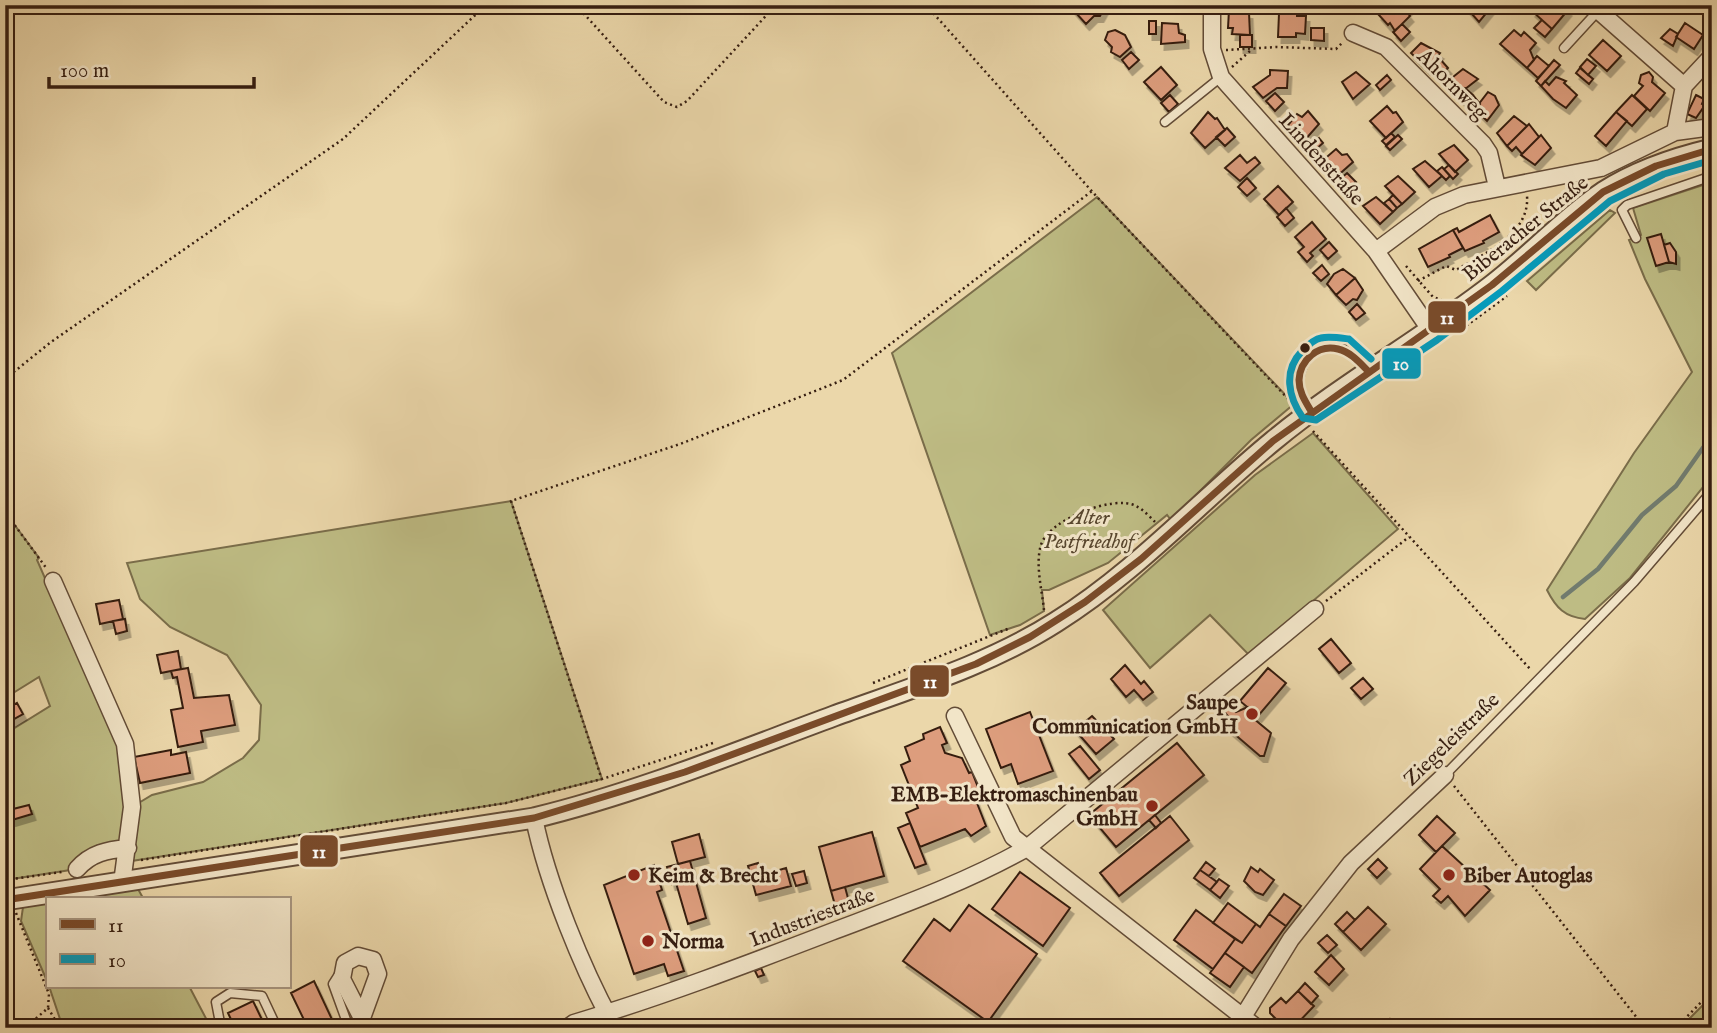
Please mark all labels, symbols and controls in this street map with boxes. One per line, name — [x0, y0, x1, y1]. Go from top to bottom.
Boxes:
street label: Ahornweg — [1410, 43, 1494, 127]
scale bar — [49, 46, 254, 90]
text: 100 m — [60, 58, 109, 85]
street label: Lindenstraße — [1272, 108, 1370, 212]
street label: Biberacher Straße — [1457, 170, 1595, 288]
line badge: 11 — [1427, 300, 1467, 334]
text: 11 — [1440, 307, 1454, 331]
unlabelled marker — [1298, 341, 1312, 355]
line badge: 10 — [1381, 347, 1422, 380]
text: 10 — [1393, 353, 1409, 377]
park label: Alter Pestfriedhof — [1044, 505, 1139, 556]
line badge: 11 — [909, 664, 950, 698]
text: 11 — [923, 671, 937, 695]
street label: Ziegeleistraße — [1398, 687, 1506, 793]
place label: Saupe Communication GmbH — [1032, 690, 1238, 741]
marker: Saupe Communication GmbH — [1244, 706, 1260, 722]
place label: EMB-Elektromaschinenbau GmbH — [891, 782, 1138, 833]
marker: EMB-Elektromaschinenbau GmbH — [1144, 798, 1160, 814]
line badge: 11 — [299, 834, 339, 868]
text: 11 — [312, 841, 326, 865]
place label: Keim & Brecht — [648, 863, 779, 890]
place label: Biber Autoglas — [1463, 863, 1593, 890]
marker: Keim & Brecht — [626, 867, 642, 883]
marker: Biber Autoglas — [1441, 867, 1457, 883]
street label: Industriestraße — [746, 882, 879, 955]
legend — [46, 897, 290, 988]
text: 11 — [108, 913, 124, 940]
place label: Norma — [661, 929, 725, 956]
marker: Norma — [640, 933, 656, 949]
text: 10 — [108, 948, 126, 975]

